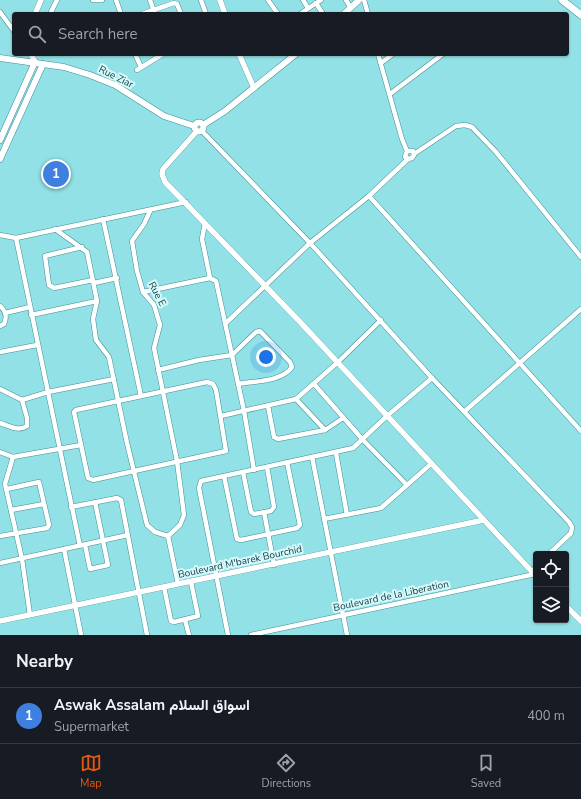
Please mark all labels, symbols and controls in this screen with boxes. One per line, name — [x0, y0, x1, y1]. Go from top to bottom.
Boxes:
search box — [12, 12, 569, 56]
icon: search — [26, 23, 48, 45]
text: Search here — [58, 24, 138, 44]
street label: Rue Ziar — [96, 62, 136, 92]
pin: 1 — [43, 159, 69, 189]
street label: Rue E — [145, 279, 169, 309]
your location — [256, 347, 276, 367]
street label: Boulevard M'barek Bourchid — [177, 542, 304, 582]
map controls — [533, 551, 569, 623]
button: locate — [533, 551, 569, 587]
street label: Boulevard de la Liberation — [332, 577, 450, 615]
button: layers — [533, 587, 569, 623]
text: Nearby — [16, 650, 73, 673]
text: Aswak Assalam اسواق السلام — [54, 695, 250, 715]
text: 1 — [25, 707, 33, 725]
text: 400 m — [527, 707, 565, 725]
text: Supermarket — [54, 718, 129, 736]
tab: Map — [80, 752, 102, 791]
tab: Directions — [262, 752, 311, 791]
tab: Saved — [471, 752, 501, 791]

